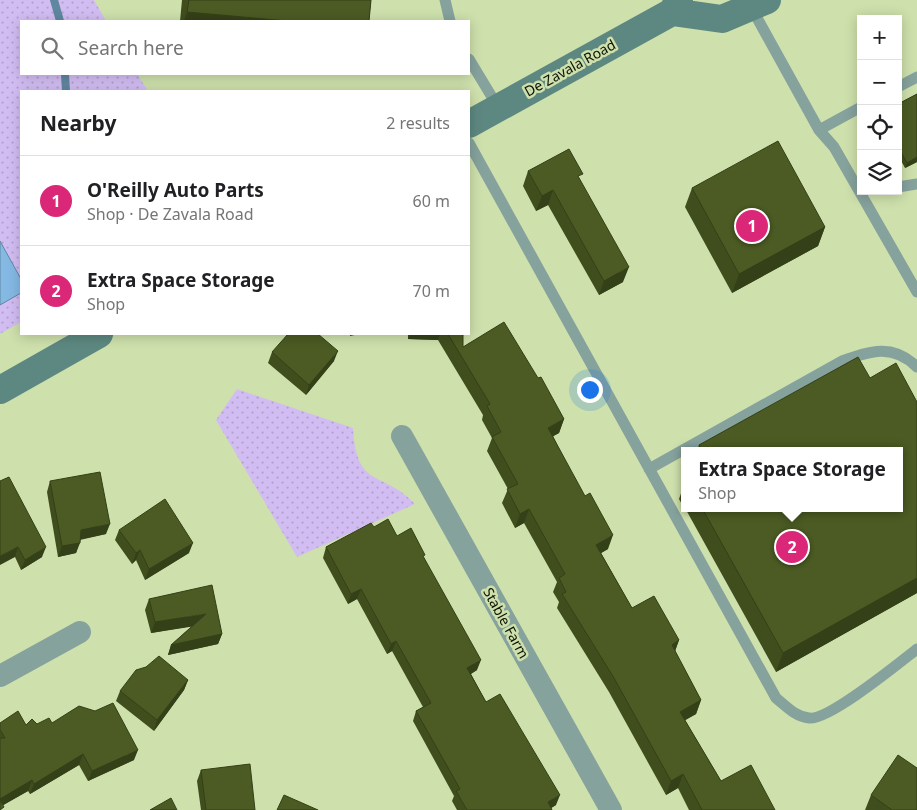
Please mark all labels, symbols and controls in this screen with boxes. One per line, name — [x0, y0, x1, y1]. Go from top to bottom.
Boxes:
map controls — [857, 15, 902, 195]
button: + — [857, 15, 902, 60]
search box — [20, 20, 470, 75]
icon: search — [38, 34, 66, 62]
text: Search here — [78, 35, 184, 61]
street label: De Zavala Road — [521, 35, 619, 100]
button: − — [857, 60, 902, 105]
button: locate — [857, 105, 902, 150]
text: Nearby — [40, 109, 116, 137]
text: 2 results — [386, 112, 450, 134]
button: layers — [857, 150, 902, 195]
text: O'Reilly Auto Parts — [87, 177, 264, 203]
text: 1 — [51, 190, 61, 212]
text: 60 m — [413, 190, 450, 212]
text: Shop · De Zavala Road — [87, 203, 254, 225]
pin: 1 — [736, 207, 768, 245]
text: Extra Space Storage — [87, 267, 275, 293]
text: 2 — [51, 280, 61, 302]
text: 70 m — [413, 280, 450, 302]
text: Shop — [87, 293, 125, 315]
your location — [577, 377, 603, 403]
popup — [681, 447, 903, 512]
text: Extra Space Storage — [698, 456, 886, 482]
text: Shop — [698, 482, 736, 504]
pin: 2 — [776, 528, 808, 566]
street label: Stable Farm — [479, 584, 534, 662]

